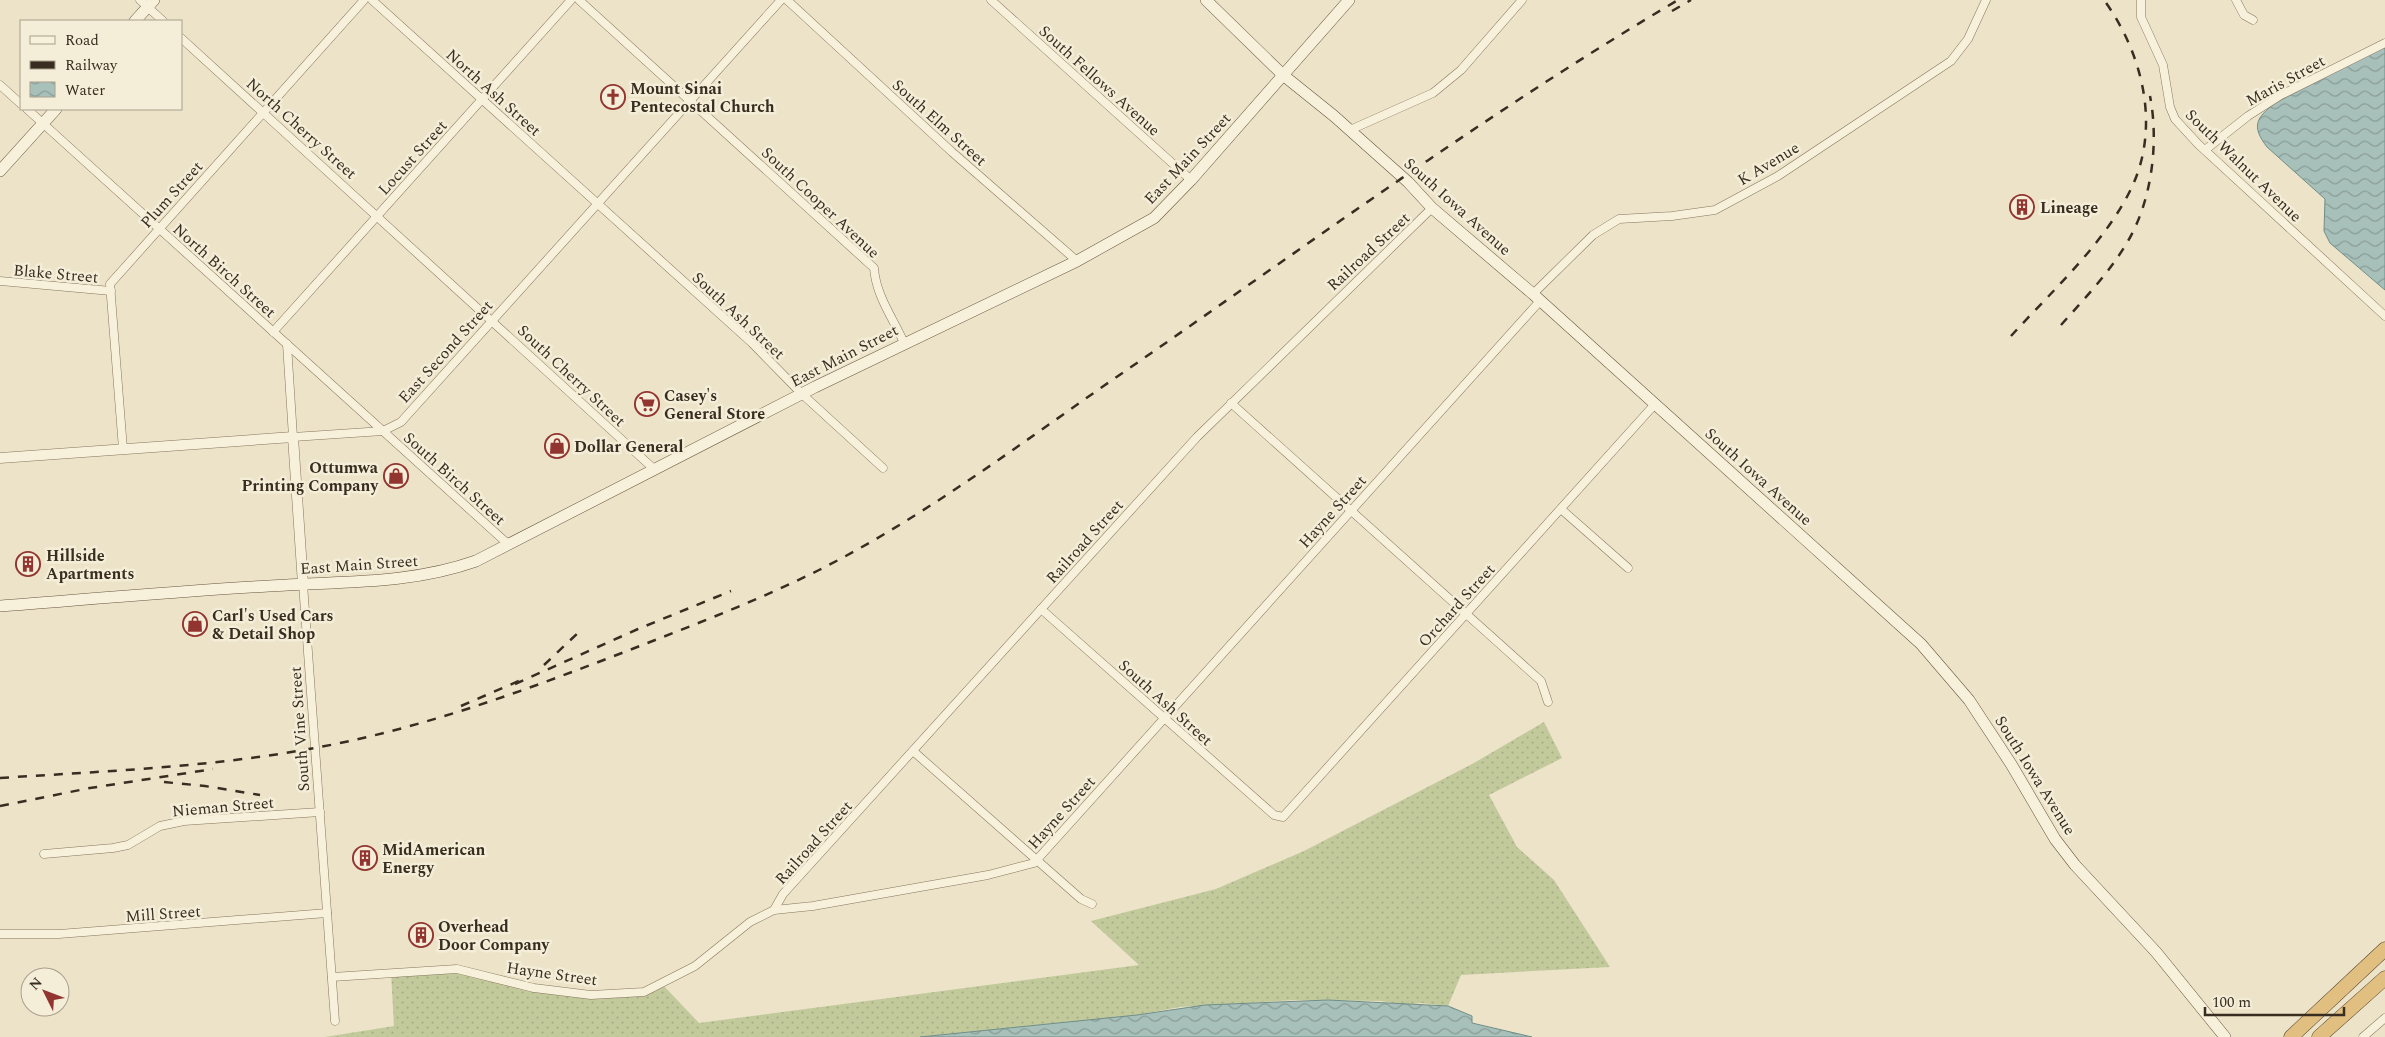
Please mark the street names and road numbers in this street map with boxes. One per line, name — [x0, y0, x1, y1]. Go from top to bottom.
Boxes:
street label: South Fellows Avenue — [1033, 20, 1165, 142]
street label: North Ash Street — [440, 43, 546, 142]
street label: Maris Street — [2241, 49, 2330, 113]
street label: North Cherry Street — [241, 72, 362, 185]
street label: South Elm Street — [887, 74, 992, 172]
street label: South Walnut Avenue — [2180, 104, 2307, 228]
street label: East Main Street — [1139, 107, 1237, 210]
street label: Locust Street — [372, 115, 453, 201]
street label: K Avenue — [1733, 136, 1804, 192]
street label: South Cooper Avenue — [756, 141, 885, 264]
street label: South Iowa Avenue — [1398, 152, 1516, 261]
street label: Plum Street — [135, 155, 209, 234]
street label: Railroad Street — [1322, 207, 1416, 297]
street label: North Birch Street — [167, 218, 282, 324]
street label: Blake Street — [12, 258, 100, 290]
street label: South Ash Street — [686, 266, 790, 365]
street label: East Second Street — [393, 294, 499, 409]
street label: East Main Street — [786, 318, 903, 393]
street label: South Cherry Street — [512, 319, 631, 433]
street label: South Iowa Avenue — [1699, 422, 1817, 531]
street label: South Birch Street — [398, 426, 511, 531]
street label: Hayne Street — [1293, 469, 1372, 554]
street label: Railroad Street — [1040, 494, 1129, 589]
street label: East Main Street — [299, 549, 419, 581]
street label: Orchard Street — [1413, 558, 1501, 653]
street label: South Ash Street — [1113, 654, 1218, 752]
street label: South Vine Street — [284, 665, 316, 792]
street label: South Iowa Avenue — [1989, 711, 2082, 840]
street label: Hayne Street — [1022, 770, 1101, 855]
street label: Nieman Street — [171, 791, 275, 823]
street label: Railroad Street — [769, 795, 858, 890]
street label: Mill Street — [124, 899, 202, 929]
street label: Hayne Street — [505, 956, 599, 992]

